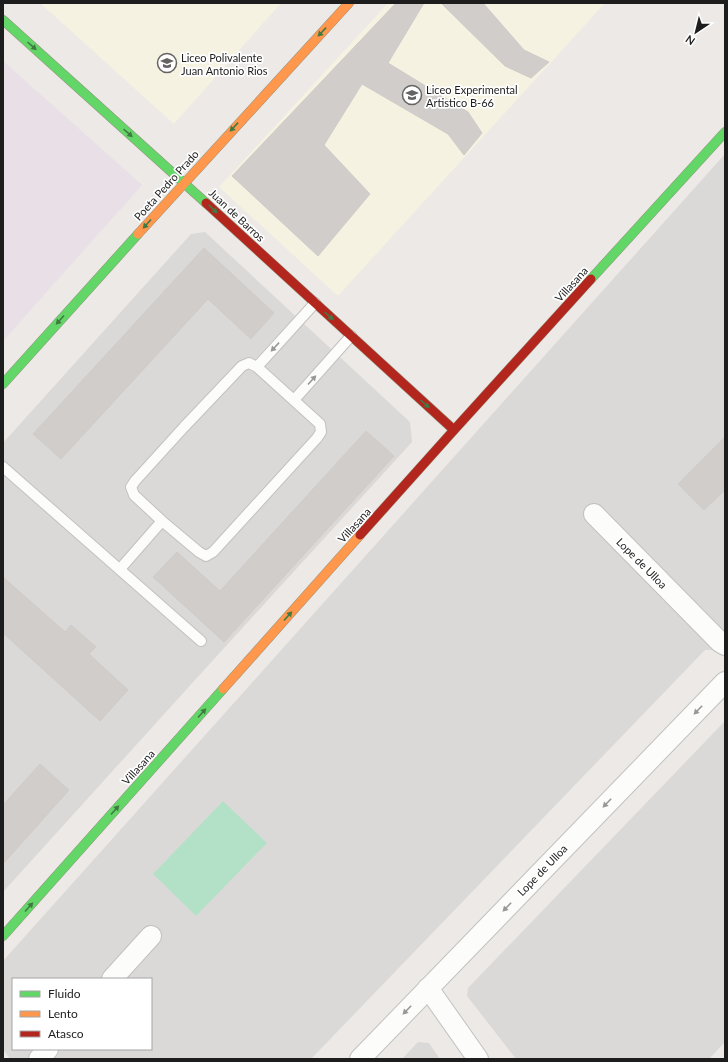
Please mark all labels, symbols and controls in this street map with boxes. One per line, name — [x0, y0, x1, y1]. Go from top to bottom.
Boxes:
north arrow — [676, 12, 716, 52]
one-way arrow — [318, 27, 327, 37]
text: N — [683, 33, 697, 48]
one-way arrow — [27, 41, 37, 50]
place label: Liceo Polivalente Juan Antonio Rios — [181, 51, 268, 77]
school or university icon: Liceo Polivalente Juan Antonio Rios — [156, 52, 178, 74]
place label: Liceo Experimental Artistico B-66 — [426, 83, 518, 109]
school or university icon: Liceo Experimental Artistico B-66 — [401, 84, 423, 106]
one-way arrow — [230, 122, 239, 133]
one-way arrow — [124, 128, 133, 137]
street label: Poeta Pedro Prado — [131, 147, 201, 223]
street label: Juan de Barros — [207, 186, 268, 244]
one-way arrow — [208, 204, 218, 214]
one-way arrow — [142, 219, 152, 229]
street label: Villasana — [552, 264, 590, 304]
one-way arrow — [324, 311, 334, 321]
one-way arrow — [55, 315, 65, 325]
one-way arrow — [271, 342, 280, 352]
one-way arrow — [307, 375, 316, 384]
one-way arrow — [420, 399, 430, 408]
street label: Villasana — [335, 505, 373, 545]
street label: Lope de Ulloa — [614, 535, 670, 591]
one-way arrow — [284, 611, 293, 621]
one-way arrow — [693, 705, 703, 715]
one-way arrow — [197, 709, 206, 718]
street label: Villasana — [119, 747, 157, 787]
one-way arrow — [603, 798, 612, 808]
one-way arrow — [111, 805, 120, 816]
street label: Lope de Ulloa — [514, 842, 570, 898]
one-way arrow — [502, 902, 512, 912]
one-way arrow — [24, 903, 33, 912]
legend — [12, 978, 152, 1050]
text: Fluido — [48, 986, 81, 1001]
one-way arrow — [402, 1005, 412, 1015]
text: Lento — [48, 1006, 78, 1021]
text: Atasco — [48, 1026, 84, 1041]

